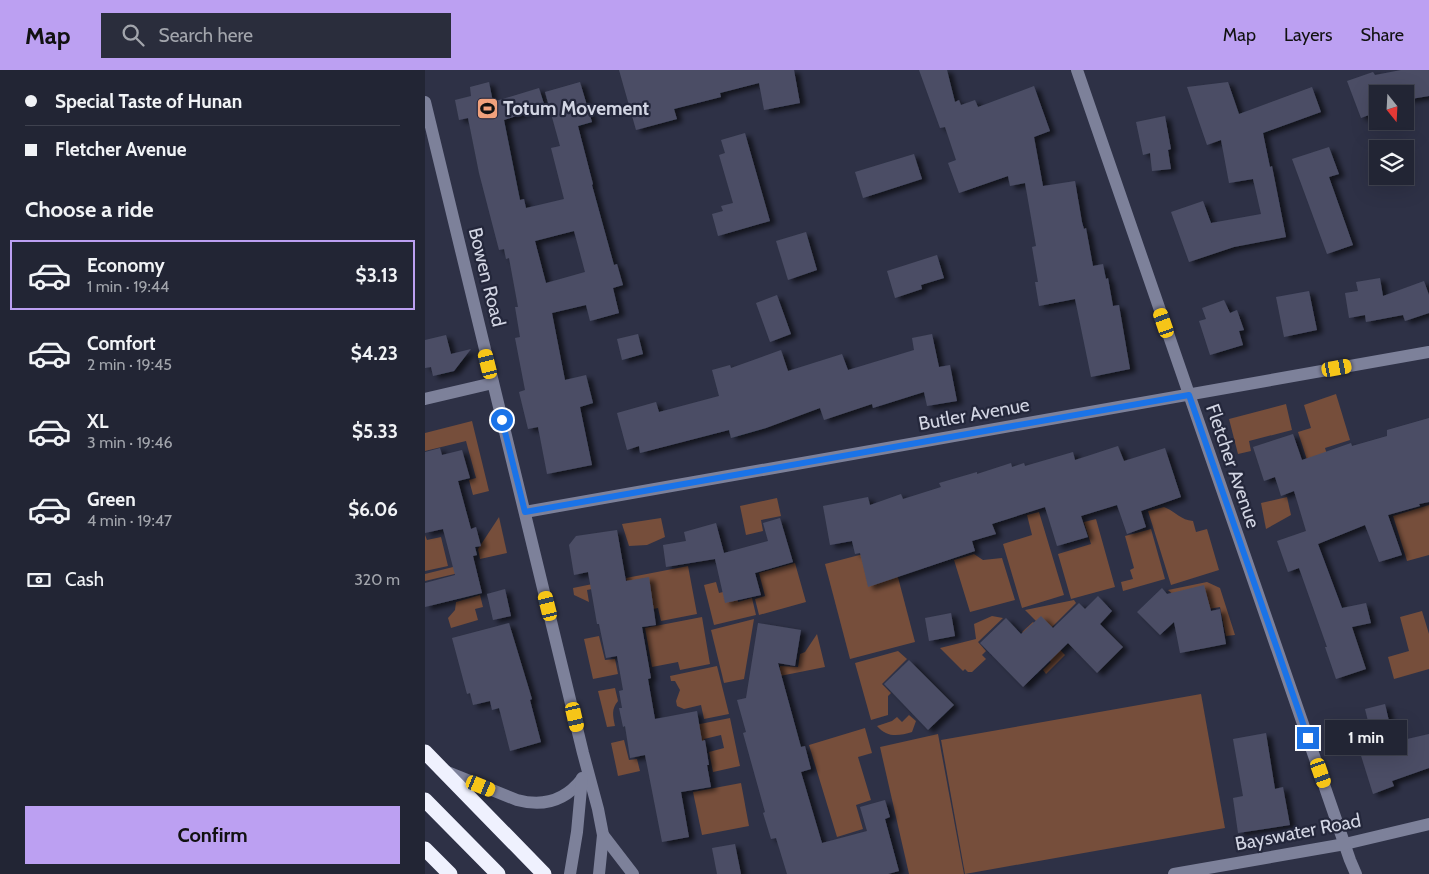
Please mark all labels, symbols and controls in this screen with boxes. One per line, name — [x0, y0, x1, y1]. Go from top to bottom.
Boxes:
search box — [101, 13, 451, 58]
text: Map — [25, 21, 71, 50]
icon: search — [119, 21, 147, 49]
text: Search here — [159, 24, 253, 47]
text: Map — [1223, 24, 1256, 46]
text: Layers — [1284, 24, 1333, 46]
text: Share — [1361, 24, 1404, 46]
north arrow — [1369, 85, 1414, 130]
map controls — [1369, 85, 1414, 185]
text: Special Taste of Hunan — [55, 90, 242, 113]
sports icon: Totum Movement — [475, 96, 499, 120]
place label: Totum Movement — [503, 97, 650, 120]
text: Fletcher Avenue — [55, 138, 186, 161]
button: layers — [1369, 140, 1414, 185]
text: Choose a ride — [25, 196, 154, 223]
street label: Bowen Road — [464, 225, 510, 329]
icon: car — [27, 253, 72, 298]
text: Economy — [87, 254, 165, 277]
text: $3.13 — [356, 264, 398, 287]
text: 1 min · 19:44 — [87, 277, 169, 296]
car — [1152, 306, 1175, 340]
icon: car — [27, 331, 72, 376]
text: Comfort — [87, 332, 156, 355]
text: $4.23 — [351, 342, 398, 365]
car — [477, 348, 498, 380]
text: 2 min · 19:45 — [87, 355, 172, 374]
car — [1320, 358, 1353, 378]
street label: Butler Avenue — [917, 393, 1032, 435]
street label: Fletcher Avenue — [1201, 401, 1265, 531]
icon: car — [27, 409, 72, 454]
route start — [491, 409, 513, 431]
text: XL — [87, 410, 108, 433]
text: $5.33 — [352, 420, 398, 443]
text: 3 min · 19:46 — [87, 433, 173, 452]
icon: car — [27, 487, 72, 532]
text: Green — [87, 488, 136, 511]
text: $6.06 — [348, 498, 398, 521]
text: 4 min · 19:47 — [87, 511, 172, 530]
icon: cash — [25, 566, 53, 594]
text: Cash — [65, 568, 104, 591]
text: 320 m — [354, 570, 400, 589]
car — [537, 590, 558, 622]
car — [564, 701, 585, 733]
callout: 1 min — [1325, 720, 1408, 756]
route end — [1297, 727, 1319, 749]
text: 1 min — [1348, 728, 1384, 747]
car — [1309, 756, 1332, 790]
car — [464, 773, 497, 799]
button: Confirm — [25, 806, 400, 864]
street label: Bayswater Road — [1233, 809, 1363, 855]

